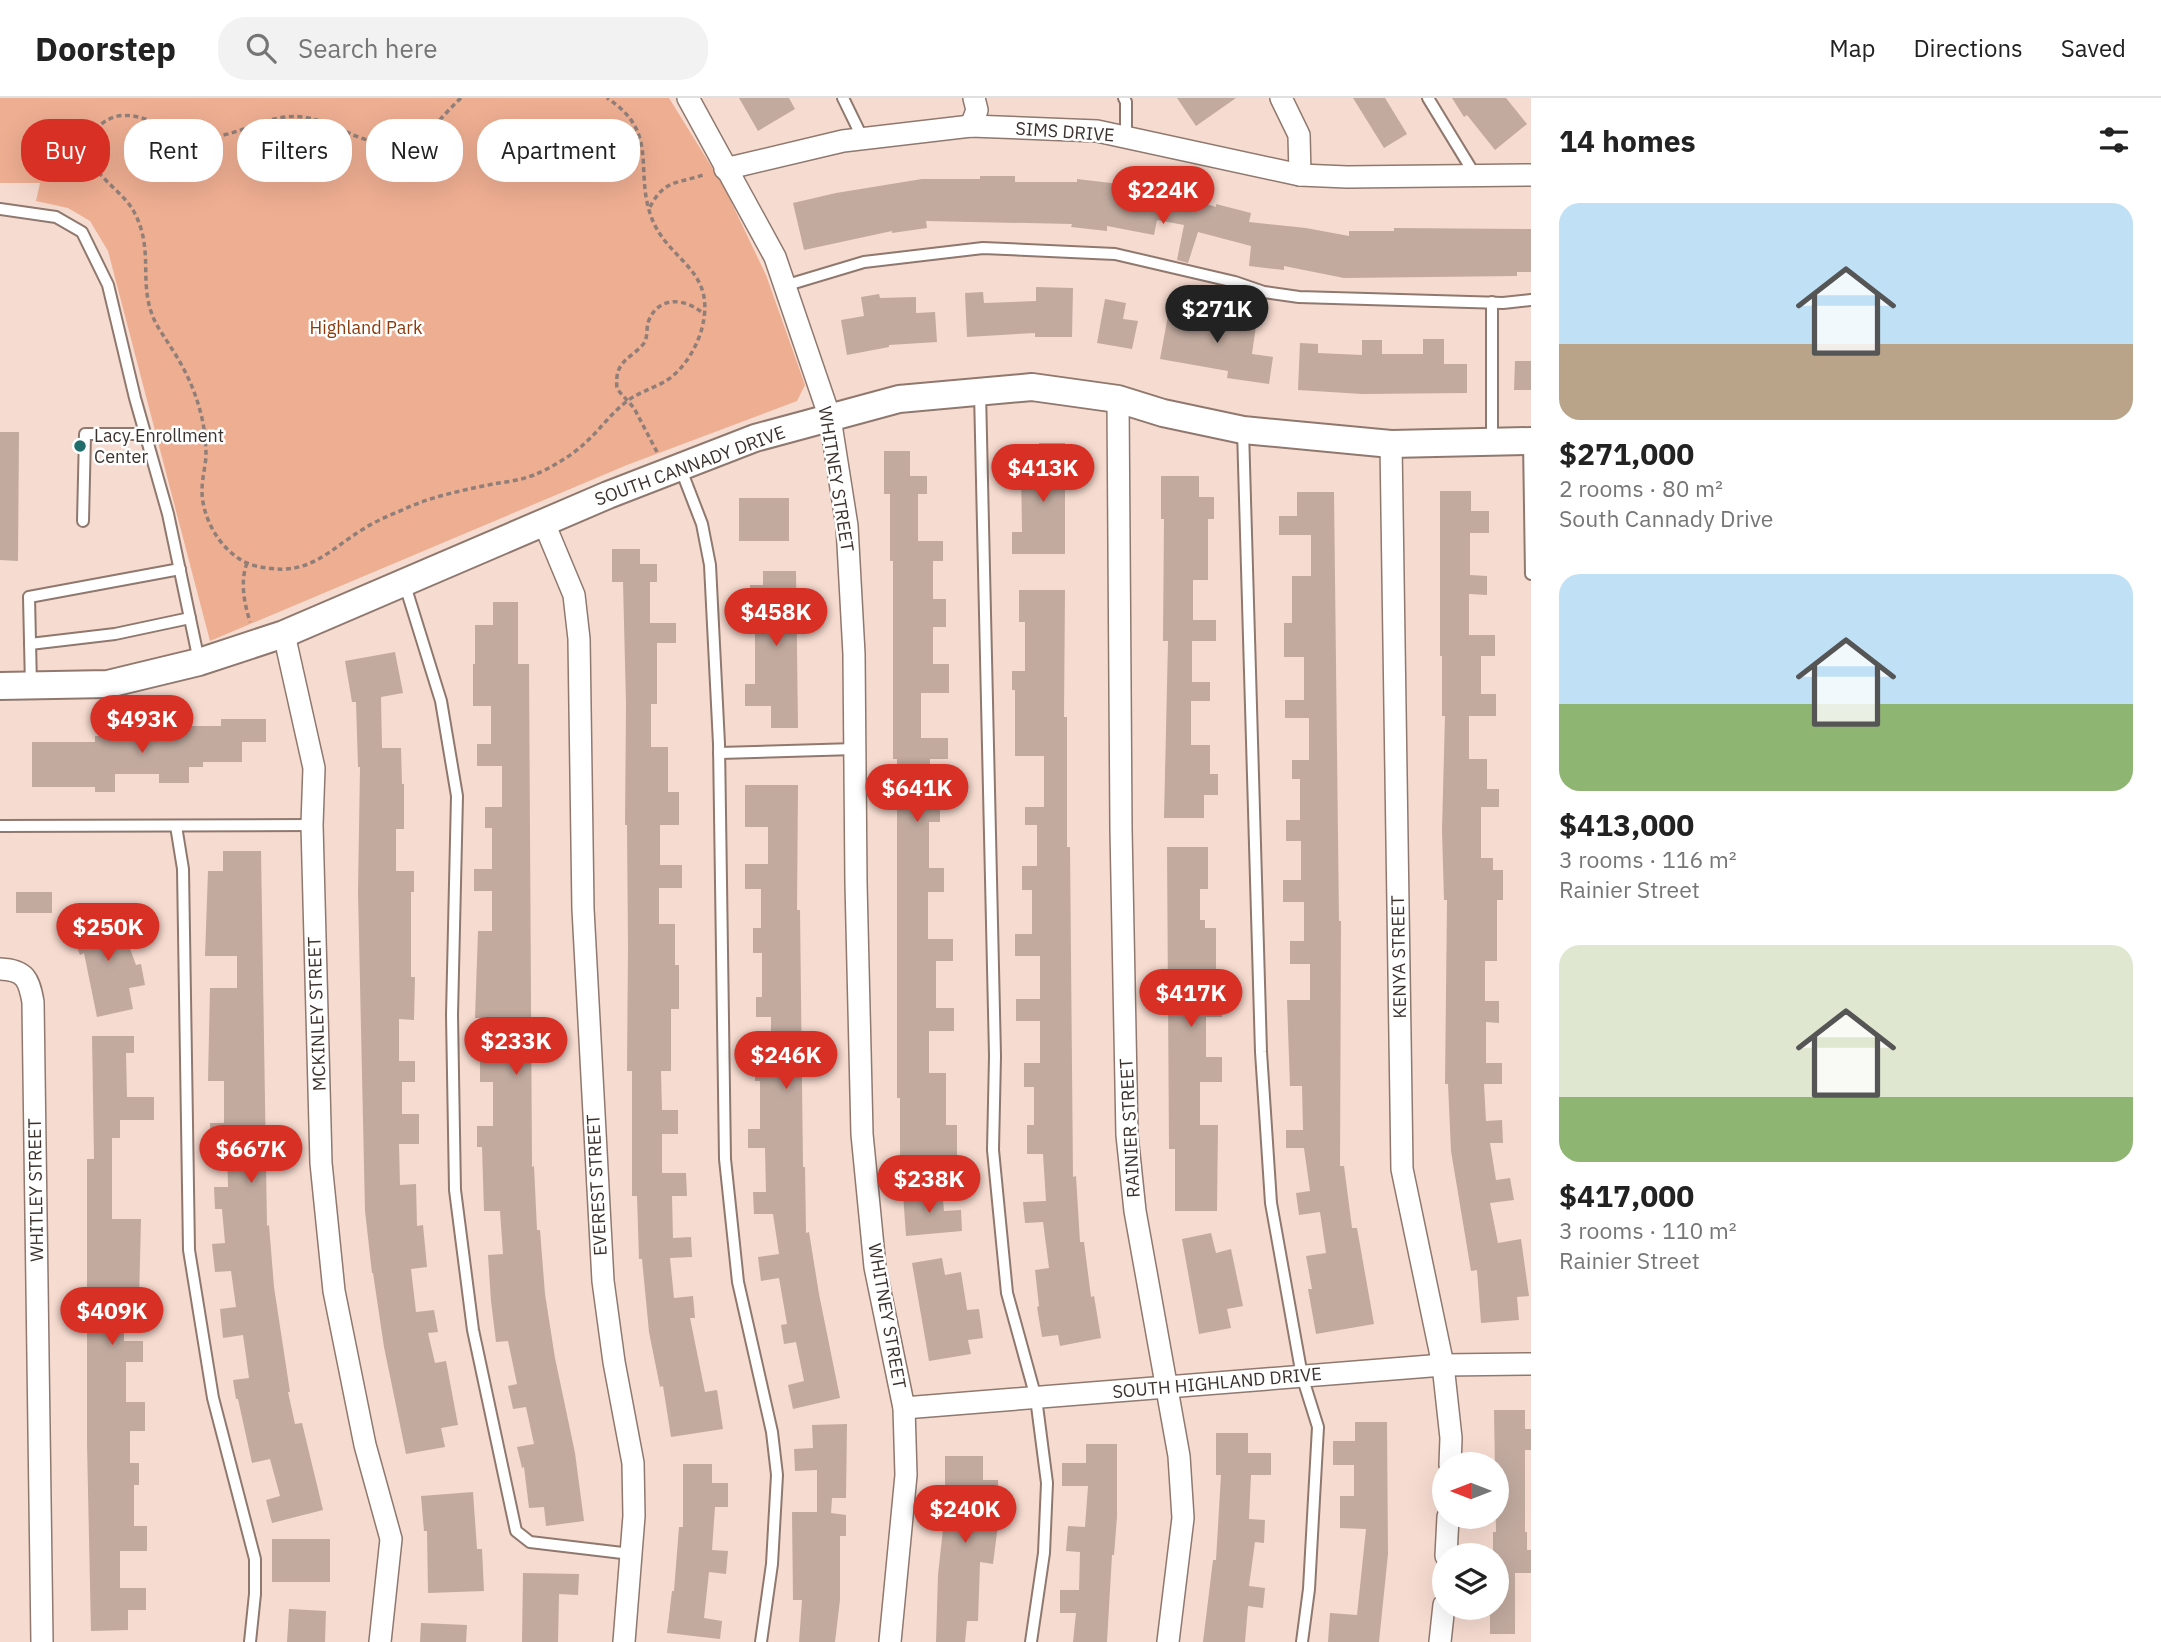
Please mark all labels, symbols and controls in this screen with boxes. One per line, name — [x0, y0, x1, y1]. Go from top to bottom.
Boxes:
search box — [218, 17, 708, 80]
text: Doorstep — [35, 27, 176, 70]
icon: search — [242, 29, 280, 67]
text: Search here — [298, 31, 437, 65]
text: Map — [1829, 32, 1875, 64]
text: Directions — [1913, 32, 2023, 64]
text: Saved — [2061, 32, 2126, 64]
street label: SIMS DRIVE — [1015, 117, 1115, 146]
chip: Buy — [21, 119, 110, 182]
chip: Rent — [124, 119, 223, 182]
chip: Filters — [237, 119, 352, 182]
chip: New — [366, 119, 463, 182]
chip: Apartment — [477, 119, 640, 182]
text: 14 homes — [1559, 121, 1696, 160]
icon: filters — [2095, 121, 2133, 159]
pin: $224K — [1114, 166, 1212, 226]
text: $224K — [1127, 174, 1199, 204]
icon: home — [1783, 248, 1909, 374]
pin: $271K — [1168, 286, 1266, 345]
text: $271K — [1181, 293, 1253, 323]
park label: Highland Park — [310, 316, 423, 339]
street label: WHITNEY STREET — [814, 404, 859, 553]
street label: SOUTH CANNADY DRIVE — [591, 420, 788, 511]
place label: Lacy Enrollment Center — [94, 424, 224, 468]
text: $271,000 — [1559, 434, 1694, 473]
marker: Lacy Enrollment Center — [72, 438, 88, 454]
pin: $413K — [994, 444, 1092, 504]
text: $413K — [1007, 452, 1079, 482]
text: 2 rooms · 80 m² — [1559, 473, 1723, 503]
text: South Cannady Drive — [1559, 503, 1773, 533]
pin: $458K — [727, 588, 825, 648]
text: $458K — [740, 596, 812, 626]
icon: home — [1783, 619, 1909, 745]
pin: $493K — [93, 696, 191, 755]
text: $493K — [106, 703, 178, 733]
pin: $641K — [868, 764, 966, 824]
text: $641K — [881, 772, 953, 802]
text: $413,000 — [1559, 805, 1694, 844]
text: 3 rooms · 116 m² — [1559, 844, 1737, 874]
text: Rainier Street — [1559, 874, 1700, 904]
street label: KENYA STREET — [1386, 895, 1411, 1019]
pin: $250K — [59, 904, 157, 963]
text: $250K — [72, 911, 144, 941]
street label: MCKINLEY STREET — [302, 936, 331, 1092]
pin: $417K — [1142, 970, 1240, 1029]
text: $417K — [1155, 977, 1227, 1007]
icon: home — [1783, 990, 1909, 1116]
pin: $233K — [467, 1018, 565, 1077]
text: $233K — [480, 1025, 552, 1055]
pin: $246K — [737, 1032, 835, 1091]
text: $246K — [750, 1039, 822, 1069]
street label: RAINIER STREET — [1114, 1058, 1145, 1198]
street label: EVEREST STREET — [581, 1114, 612, 1256]
street label: WHITLEY STREET — [23, 1118, 48, 1262]
pin: $667K — [202, 1126, 300, 1185]
text: $667K — [215, 1133, 287, 1163]
pin: $238K — [880, 1156, 978, 1215]
text: $238K — [893, 1163, 965, 1193]
text: $417,000 — [1559, 1176, 1694, 1215]
text: 3 rooms · 110 m² — [1559, 1215, 1737, 1245]
street label: WHITNEY STREET — [863, 1241, 912, 1390]
text: Rainier Street — [1559, 1245, 1700, 1275]
pin: $409K — [63, 1288, 161, 1347]
text: $409K — [76, 1295, 148, 1325]
street label: SOUTH HIGHLAND DRIVE — [1111, 1362, 1323, 1403]
north arrow — [1432, 1452, 1508, 1530]
map controls — [1432, 1452, 1509, 1620]
pin: $240K — [916, 1486, 1014, 1545]
text: $240K — [929, 1493, 1001, 1523]
button: layers — [1432, 1543, 1509, 1620]

